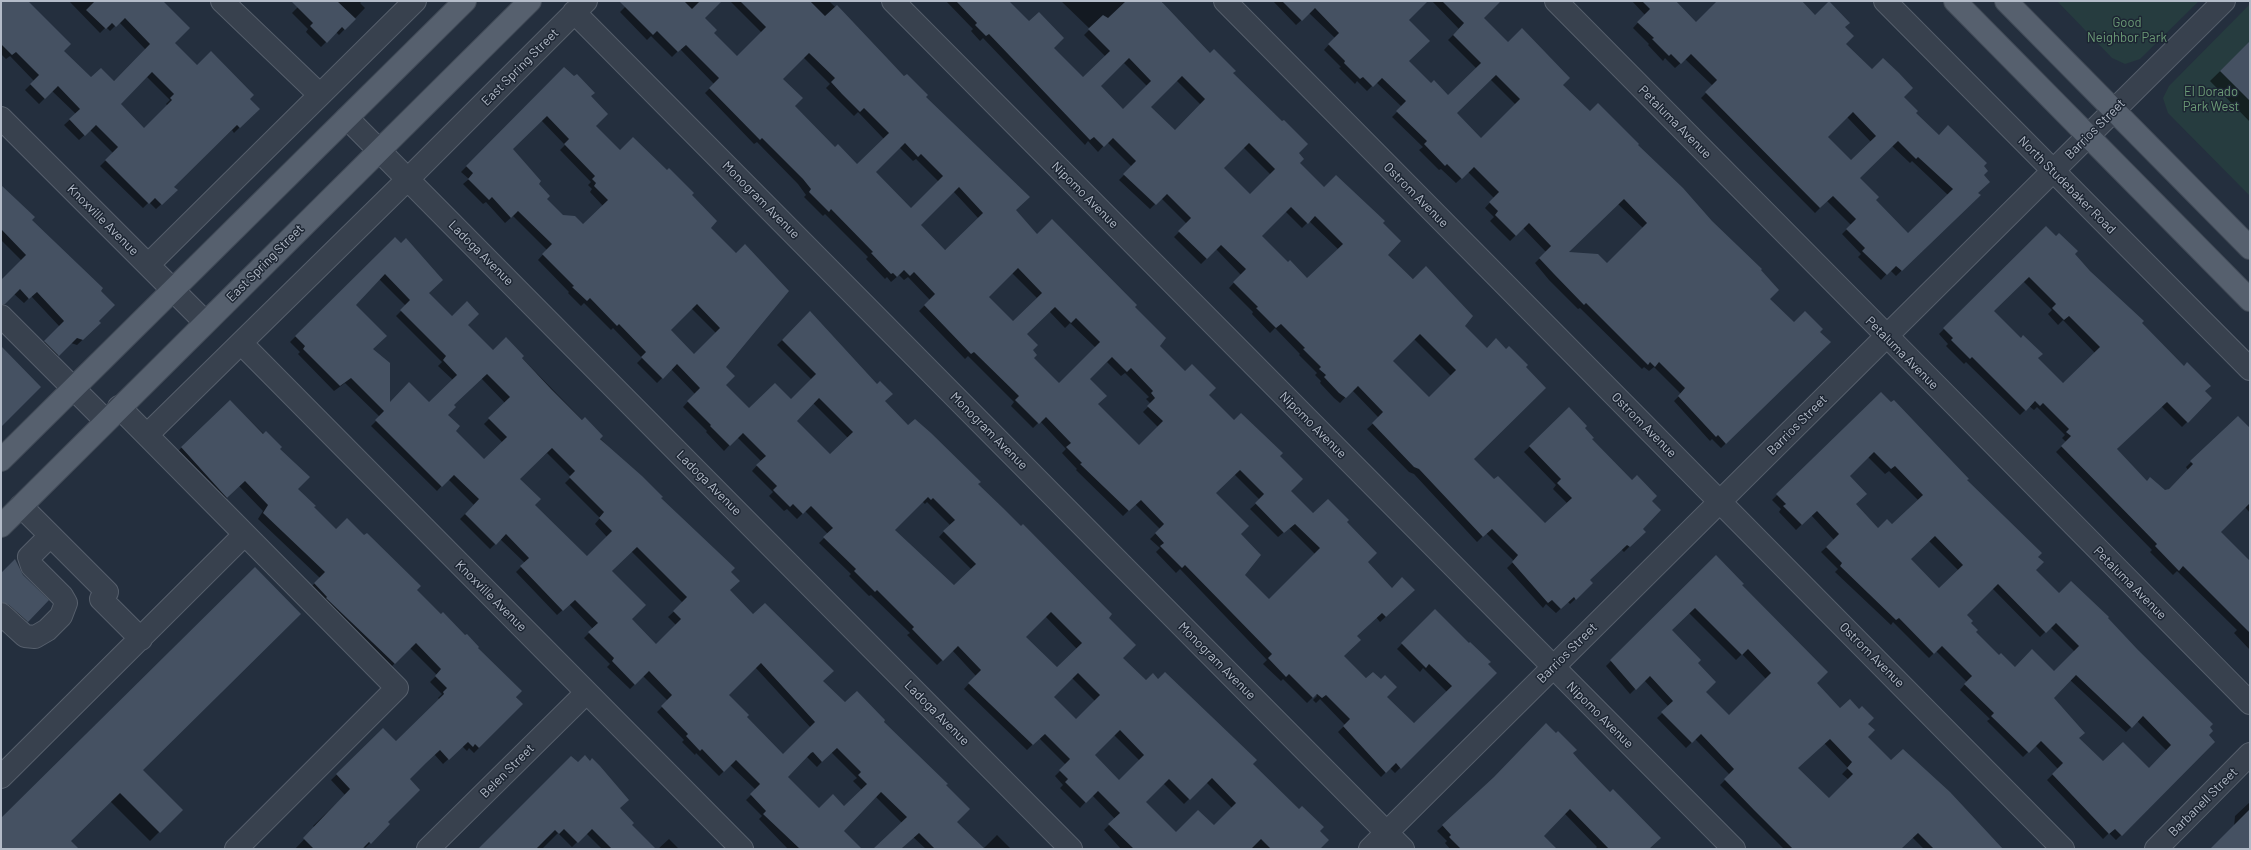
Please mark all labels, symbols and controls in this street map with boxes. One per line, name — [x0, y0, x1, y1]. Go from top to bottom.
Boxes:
park label: Good Neighbor Park — [2087, 15, 2167, 46]
street label: East Spring Street — [478, 25, 562, 109]
street label: Petaluma Avenue — [1635, 82, 1715, 162]
park label: El Dorado Park West — [2183, 84, 2239, 115]
street label: Barrios Street — [2062, 96, 2128, 162]
street label: North Studebaker Road — [2015, 133, 2119, 237]
street label: Monogram Avenue — [719, 158, 803, 242]
street label: Nipomo Avenue — [1048, 158, 1122, 232]
street label: Ostrom Avenue — [1380, 159, 1452, 231]
street label: Knoxville Avenue — [64, 181, 142, 259]
street label: Ladoga Avenue — [445, 217, 517, 289]
street label: East Spring Street — [223, 221, 307, 305]
street label: Petaluma Avenue — [1862, 313, 1942, 393]
street label: Nipomo Avenue — [1276, 388, 1350, 462]
street label: Monogram Avenue — [947, 389, 1031, 473]
street label: Ostrom Avenue — [1608, 389, 1680, 461]
street label: Barrios Street — [1764, 392, 1830, 458]
street label: Ladoga Avenue — [673, 447, 745, 519]
street label: Petaluma Avenue — [2090, 543, 2170, 623]
street label: Knoxville Avenue — [452, 557, 530, 635]
street label: Monogram Avenue — [1175, 619, 1259, 703]
street label: Ostrom Avenue — [1836, 619, 1908, 691]
street label: Barrios Street — [1534, 620, 1600, 686]
street label: Ladoga Avenue — [901, 677, 973, 749]
street label: Nipomo Avenue — [1563, 678, 1637, 752]
street label: Belen Street — [477, 741, 537, 801]
street label: Barbanell Street — [2165, 764, 2241, 840]

